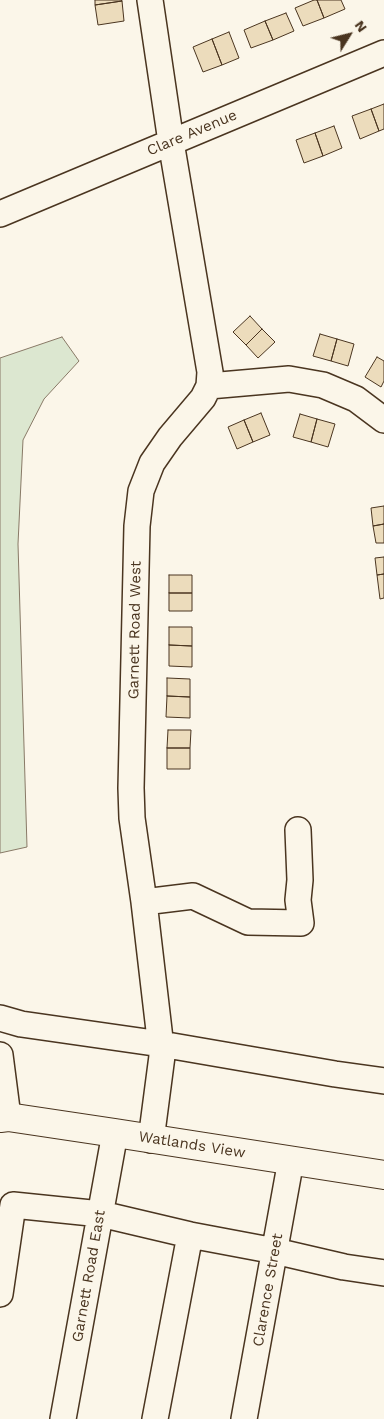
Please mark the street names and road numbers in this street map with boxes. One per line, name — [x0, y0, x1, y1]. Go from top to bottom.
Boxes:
street label: Clare Avenue — [144, 106, 240, 160]
street label: Garnett Road West — [125, 561, 145, 699]
street label: Watlands View — [137, 1128, 247, 1162]
street label: Garnett Road East — [69, 1209, 109, 1343]
street label: Clarence Street — [249, 1232, 287, 1348]

